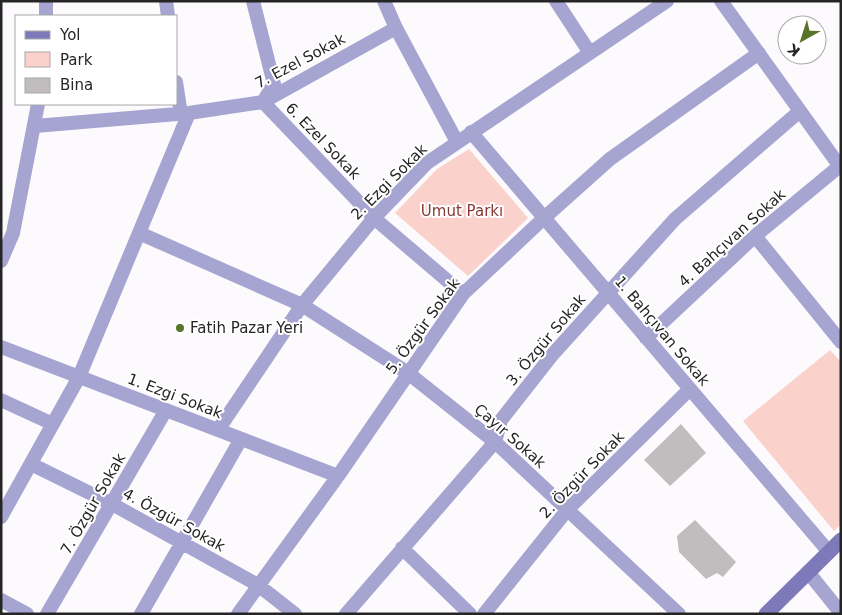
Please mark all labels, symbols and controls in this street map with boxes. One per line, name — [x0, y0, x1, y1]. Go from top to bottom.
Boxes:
legend — [15, 15, 178, 105]
north arrow — [777, 15, 827, 65]
text: Yol — [59, 26, 81, 44]
street label: 7. Ezel Sokak — [252, 30, 348, 92]
text: K — [784, 40, 803, 60]
text: Park — [60, 51, 93, 69]
text: Bina — [60, 76, 93, 94]
street label: 6. Ezel Sokak — [282, 99, 364, 183]
street label: 2. Ezgi Sokak — [347, 140, 431, 224]
street label: 4. Bahçıvan Sokak — [675, 185, 789, 291]
park label: Umut Parkı — [421, 202, 503, 220]
street label: 1. Bahçıvan Sokak — [611, 272, 713, 390]
street label: 5. Özgür Sokak — [381, 274, 464, 377]
street label: 3. Özgür Sokak — [502, 290, 590, 389]
place label: Fatih Pazar Yeri — [190, 319, 303, 337]
marker: Fatih Pazar Yeri — [174, 322, 186, 334]
street label: 1. Ezgi Sokak — [125, 370, 225, 422]
street label: Çayır Sokak — [471, 400, 550, 472]
street label: 2. Özgür Sokak — [535, 427, 628, 522]
street label: 7. Özgür Sokak — [56, 449, 129, 558]
street label: 4. Özgür Sokak — [120, 484, 229, 556]

